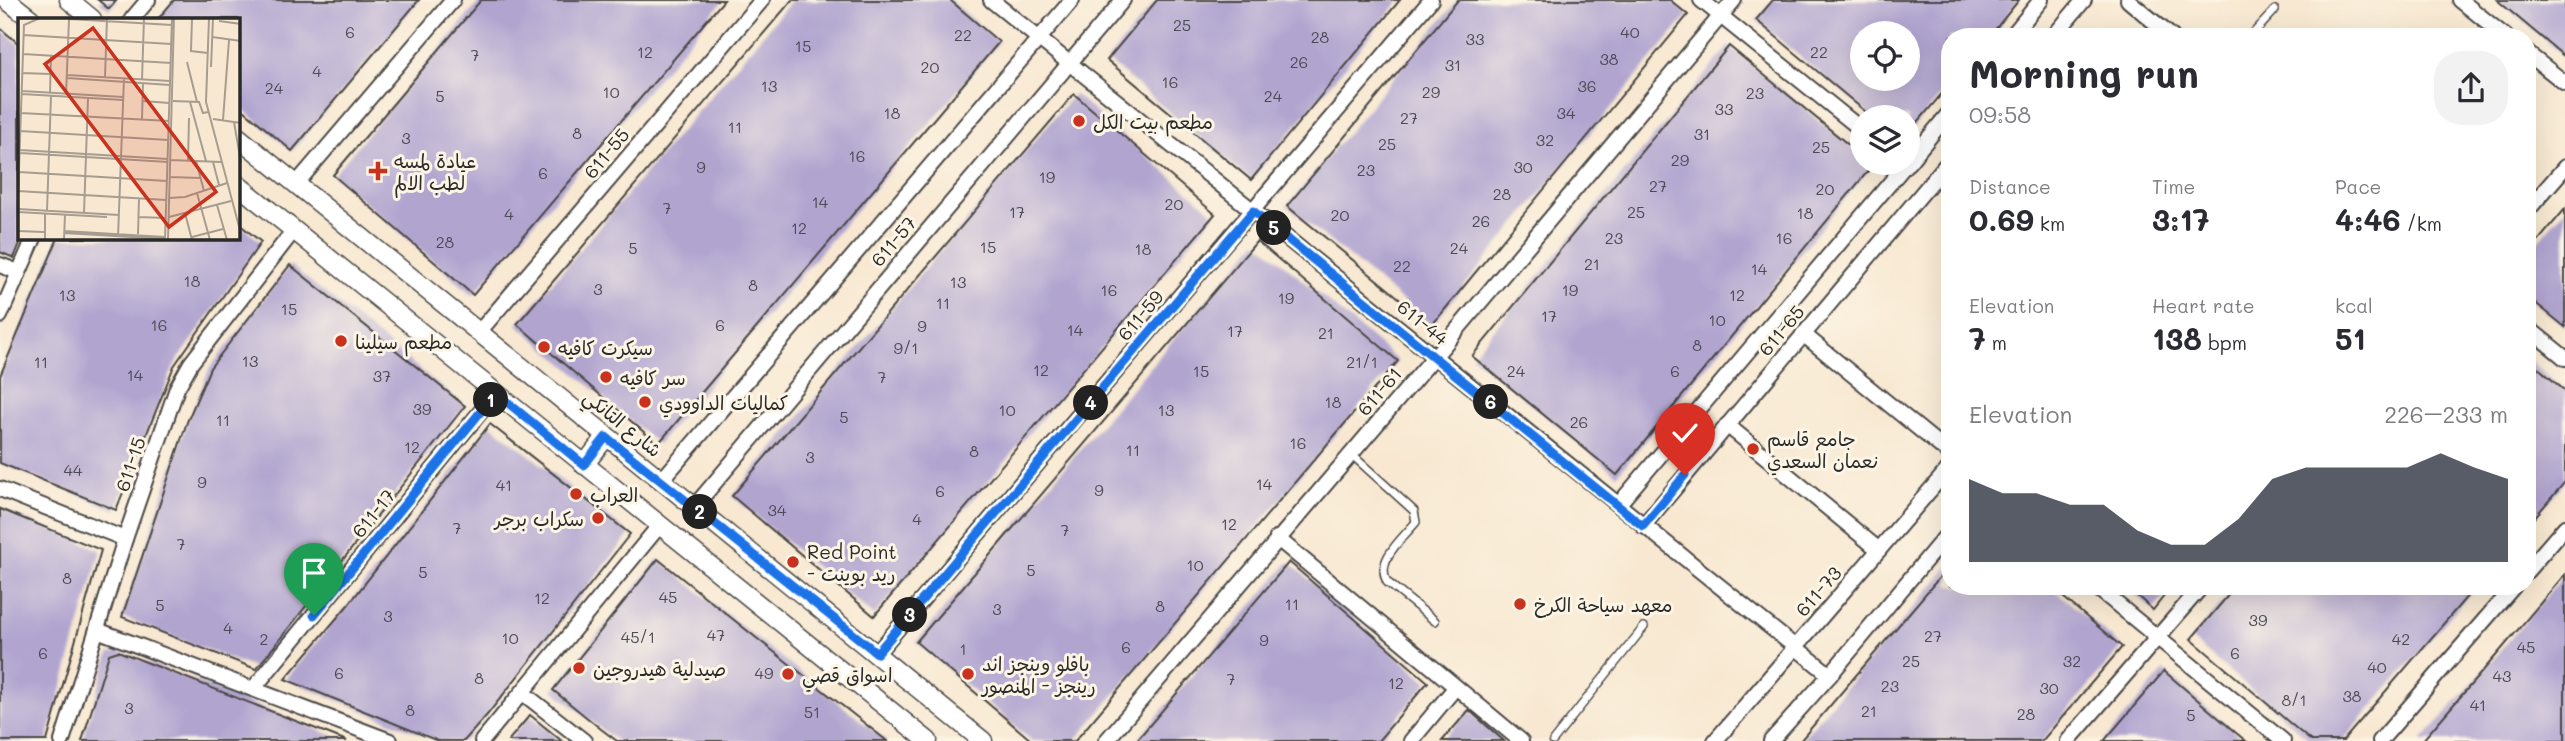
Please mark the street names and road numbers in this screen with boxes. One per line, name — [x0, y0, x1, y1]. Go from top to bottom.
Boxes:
street label: 611-55 — [578, 123, 634, 183]
street label: 611-57 — [865, 211, 921, 271]
street label: 611-59 — [1112, 284, 1168, 346]
street label: 611-44 — [1392, 294, 1454, 350]
street label: 611-65 — [1752, 299, 1810, 361]
street label: 611-61 — [1351, 361, 1407, 421]
street label: شارع التانكي — [576, 384, 667, 466]
street label: 611-15 — [109, 433, 151, 495]
street label: 611-17 — [346, 484, 400, 542]
street label: 611-73 — [1789, 561, 1847, 621]

